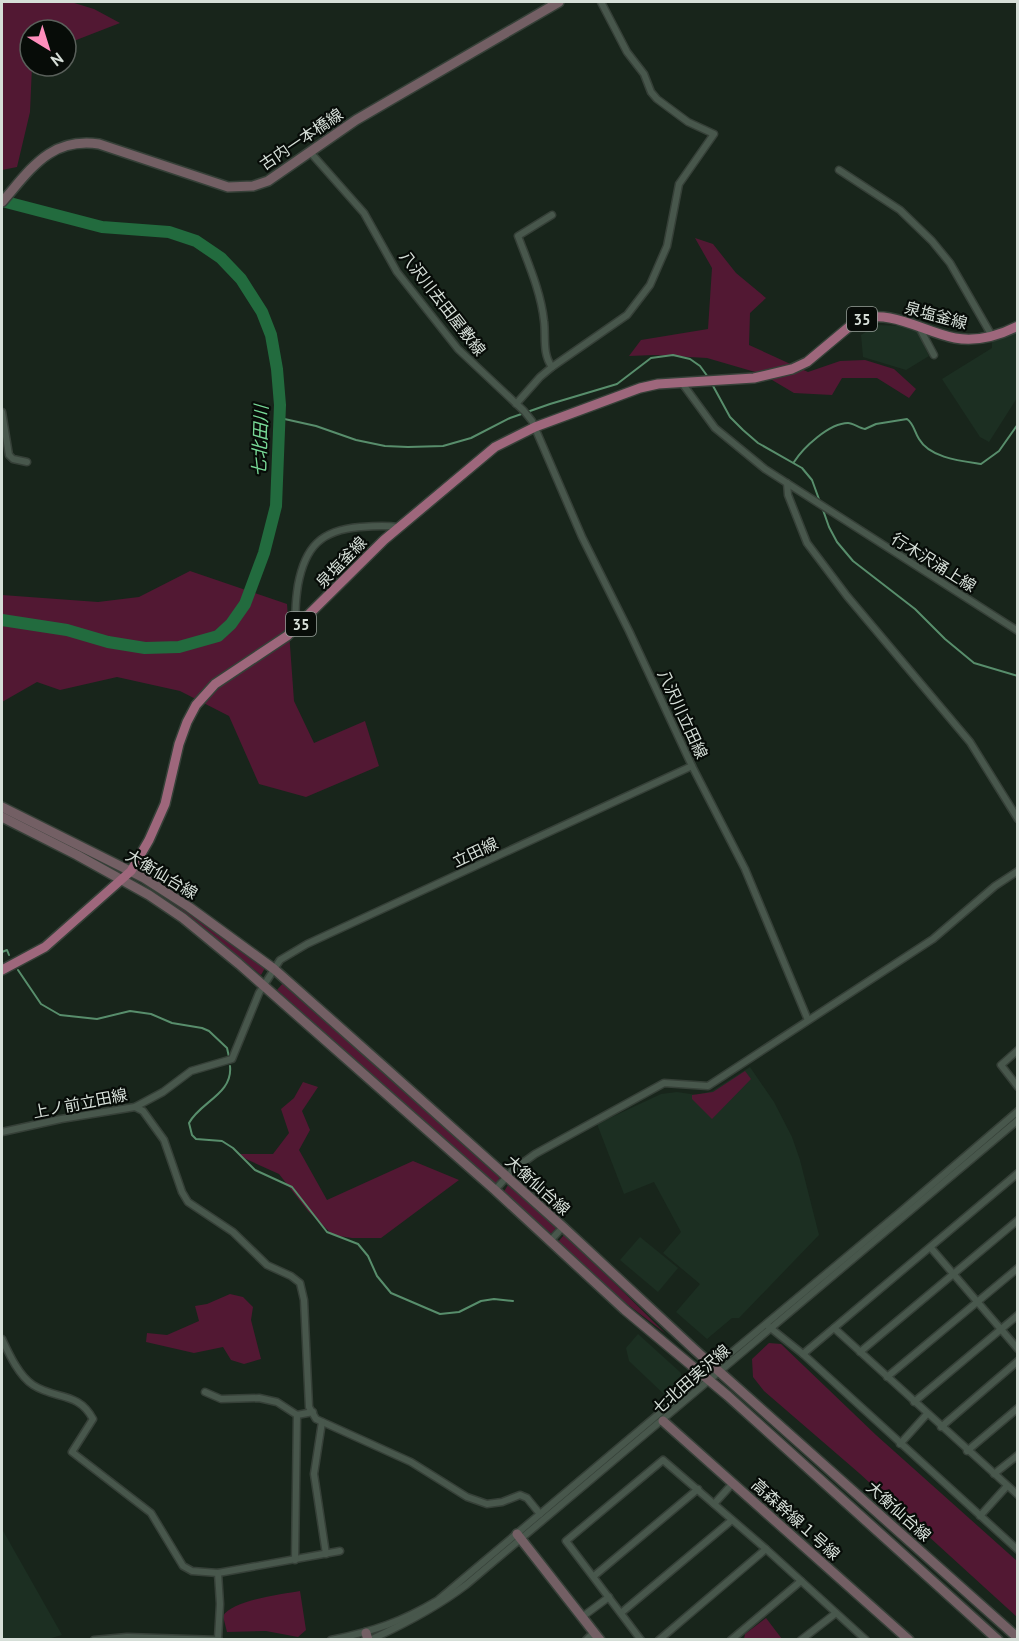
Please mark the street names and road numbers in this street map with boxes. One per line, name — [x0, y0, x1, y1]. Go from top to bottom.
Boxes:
street label: 古内一本橋線 — [256, 104, 346, 174]
street label: 八沢川去田屋敷線 — [396, 246, 490, 360]
street label: 泉塩釜線 — [902, 297, 970, 333]
road number: 35 — [847, 307, 877, 331]
street label: 行木沢涌上線 — [888, 528, 980, 596]
street label: 泉塩釜線 — [312, 532, 370, 592]
road number: 35 — [286, 612, 316, 636]
street label: 八沢川立田線 — [654, 666, 712, 762]
street label: 立田線 — [449, 833, 501, 871]
street label: 大衡仙台線 — [123, 845, 201, 903]
street label: 上ノ前立田線 — [31, 1084, 129, 1122]
street label: 大衡仙台線 — [502, 1151, 574, 1219]
street label: 七北田実沢線 — [648, 1340, 734, 1418]
street label: 高森幹線１号線 — [748, 1474, 844, 1564]
street label: 大衡仙台線 — [863, 1477, 935, 1545]

